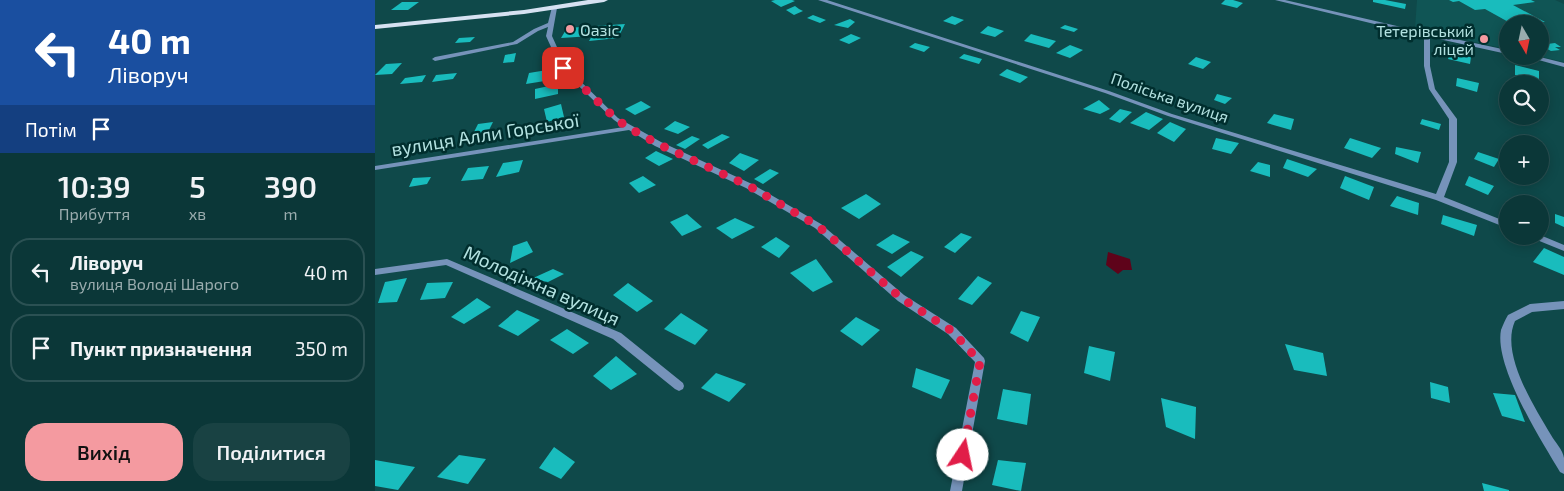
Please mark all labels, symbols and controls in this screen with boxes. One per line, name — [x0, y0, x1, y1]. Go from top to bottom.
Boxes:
north arrow — [1499, 15, 1549, 65]
map controls — [1499, 15, 1549, 245]
text: 40 m — [108, 19, 191, 61]
icon: left — [25, 20, 90, 85]
place label: Оазіс — [580, 20, 619, 39]
place label: Тетерівський ліцей — [1376, 21, 1474, 58]
marker: Оазіс — [564, 23, 576, 35]
marker: Тетерівський ліцей — [1478, 33, 1490, 45]
pin — [542, 47, 584, 89]
icon: arrive — [549, 54, 577, 82]
text: Ліворуч — [108, 61, 189, 87]
street label: Поліська вулиця — [1108, 68, 1231, 127]
button: search — [1499, 75, 1549, 125]
street label: вулиця Алли Горської — [389, 108, 581, 161]
icon: arrive — [87, 115, 115, 143]
text: Потім — [25, 118, 77, 141]
button: + — [1499, 135, 1549, 185]
text: 10:39 — [58, 168, 131, 204]
text: 5 — [189, 168, 206, 204]
text: 390 — [264, 168, 317, 204]
button: − — [1499, 195, 1549, 245]
text: Прибуття — [59, 204, 130, 223]
text: хв — [189, 204, 206, 223]
text: m — [284, 204, 298, 223]
street label: Молодіжна вулиця — [460, 240, 624, 331]
text: Ліворуч — [70, 251, 143, 274]
icon: left — [27, 258, 55, 286]
text: 40 m — [304, 261, 348, 284]
text: вулиця Володі Шарого — [70, 274, 239, 293]
icon: arrive — [27, 334, 55, 362]
text: Пункт призначення — [70, 337, 252, 360]
text: 350 m — [295, 337, 348, 360]
button: Вихід — [25, 423, 183, 481]
button: Поділитися — [193, 423, 350, 481]
position arrow — [936, 428, 988, 480]

